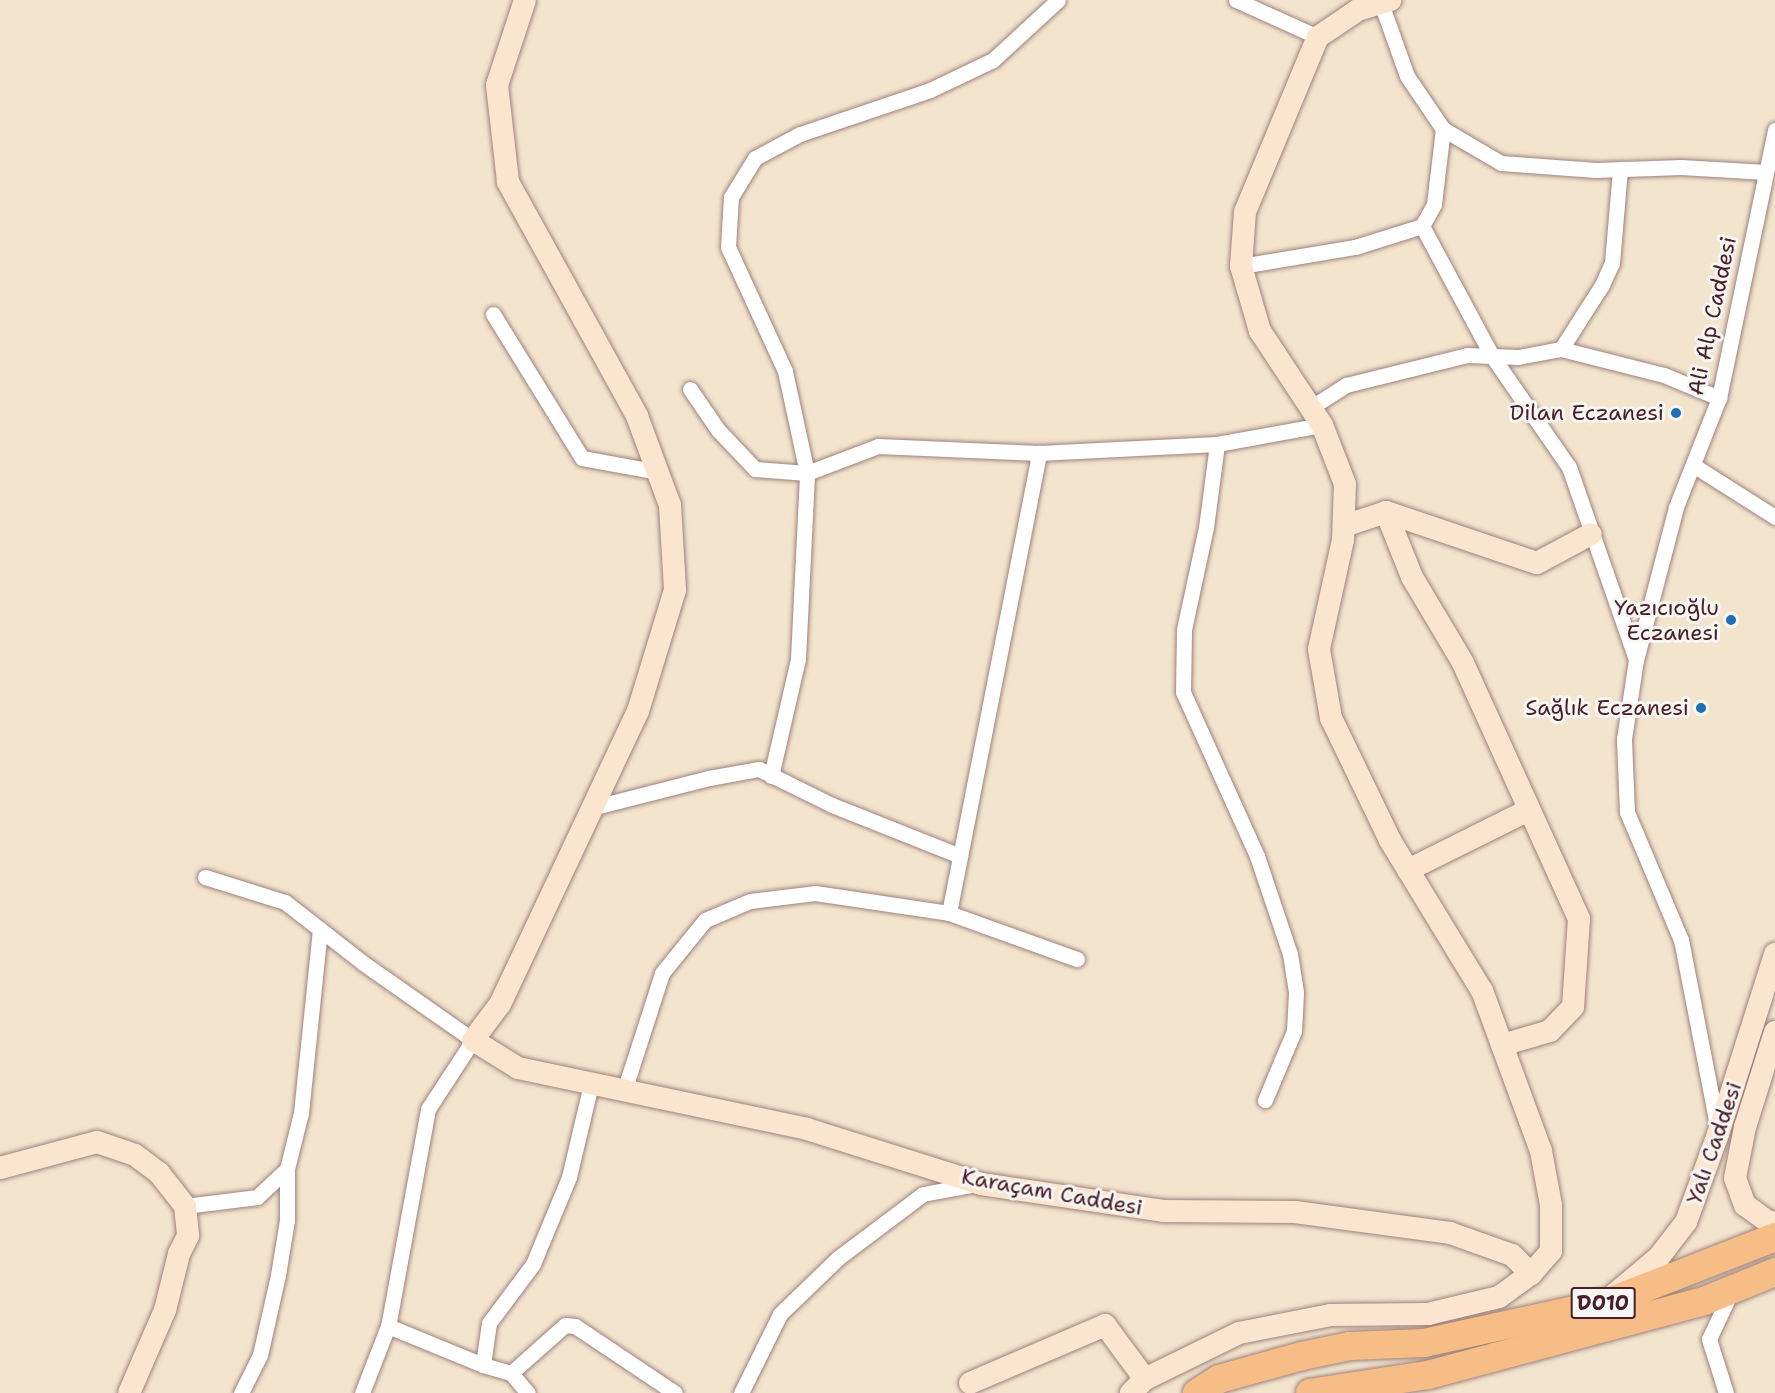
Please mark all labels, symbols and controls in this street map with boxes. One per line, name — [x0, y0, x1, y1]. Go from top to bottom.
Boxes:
street label: Ali Alp Caddesi — [1682, 234, 1742, 398]
place label: Dilan Eczanesi — [1510, 400, 1664, 426]
marker: Dilan Eczanesi — [1669, 406, 1683, 420]
place label: Yazıcıoğlu Eczanesi — [1614, 594, 1719, 646]
marker: Yazıcıoğlu Eczanesi — [1724, 613, 1738, 627]
place label: Sağlık Eczanesi — [1525, 695, 1689, 721]
marker: Sağlık Eczanesi — [1694, 701, 1708, 715]
street label: Yalı Caddesi — [1681, 1078, 1747, 1208]
street label: Karaçam Caddesi — [959, 1163, 1145, 1221]
road number: D010 — [1570, 1285, 1636, 1321]

